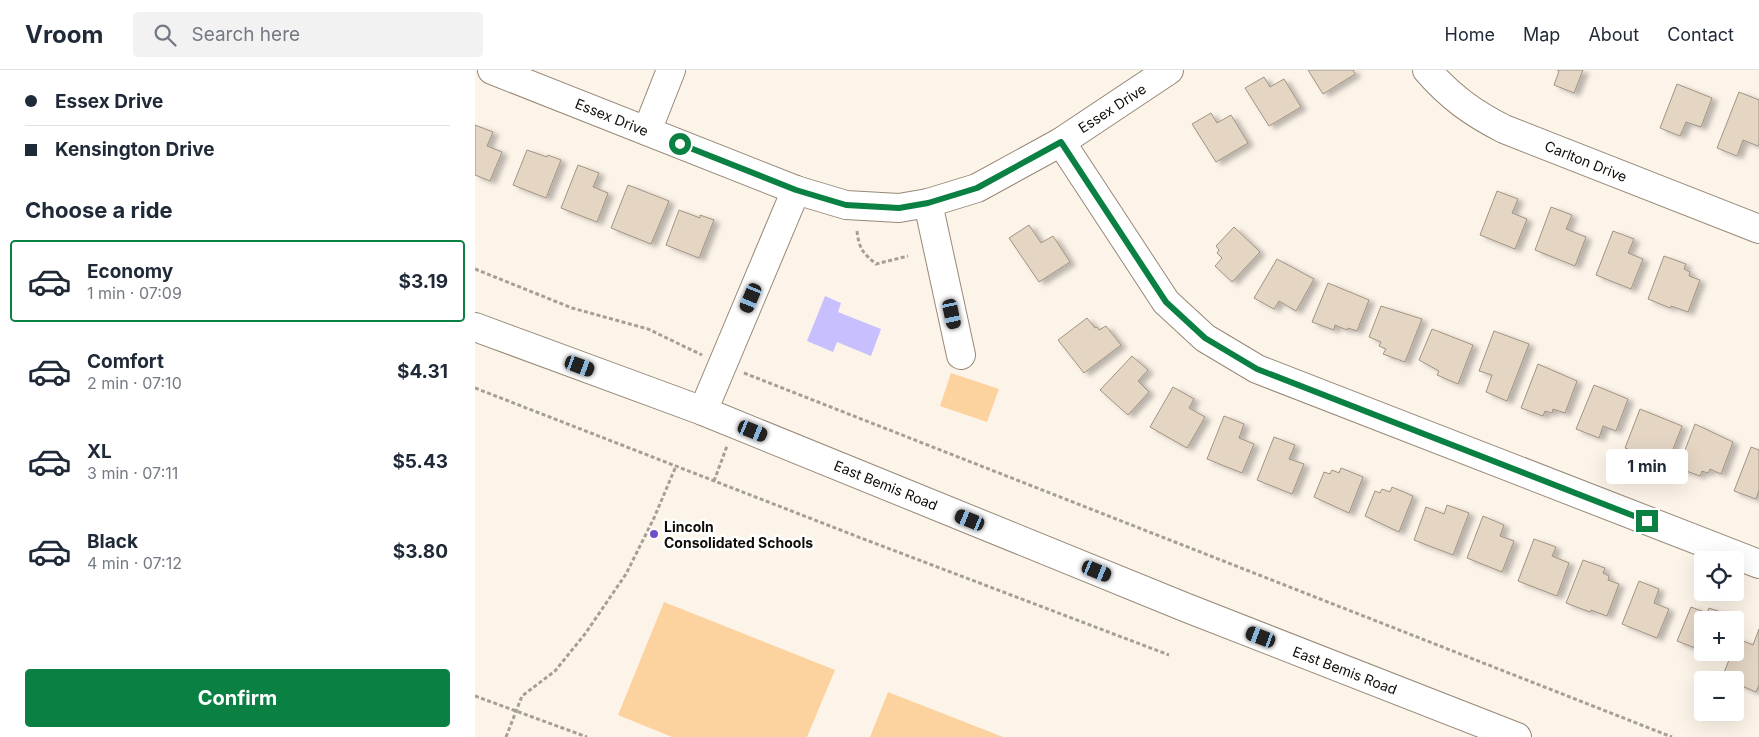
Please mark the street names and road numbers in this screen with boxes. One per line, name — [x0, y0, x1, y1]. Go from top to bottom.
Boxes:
street label: Essex Drive — [1075, 80, 1149, 136]
street label: Essex Drive — [573, 95, 651, 139]
street label: Carlton Drive — [1542, 137, 1630, 185]
street label: East Bemis Road — [832, 456, 940, 514]
street label: East Bemis Road — [1290, 642, 1400, 698]

